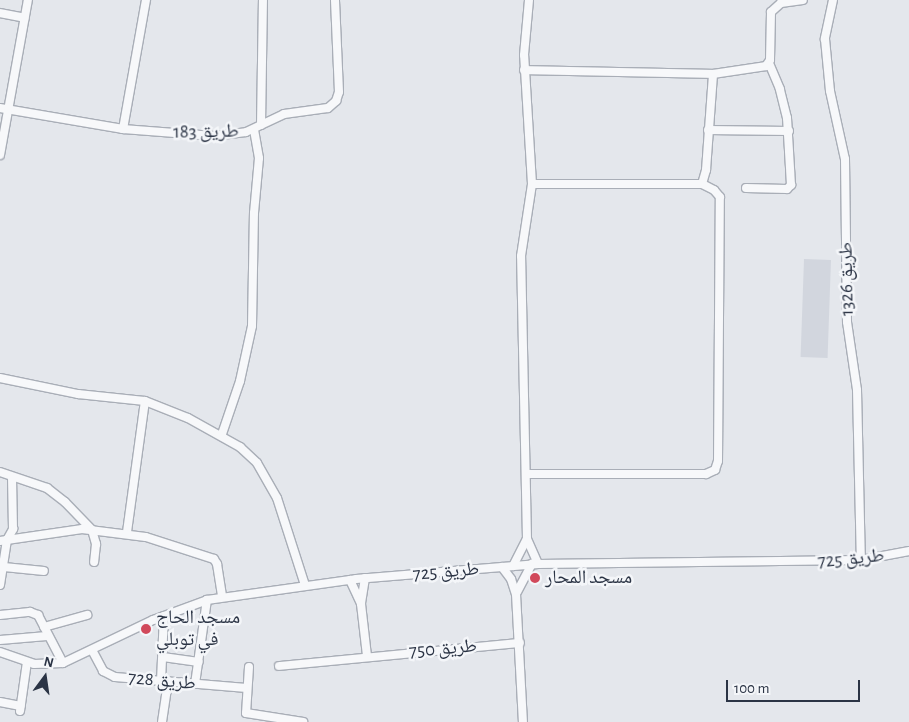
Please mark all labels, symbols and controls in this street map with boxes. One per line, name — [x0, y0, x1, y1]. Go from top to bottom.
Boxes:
street label: طريق 183 — [173, 120, 239, 144]
street label: طريق 1326 — [835, 242, 859, 316]
street label: طريق 725 — [817, 544, 885, 574]
street label: طريق 725 — [412, 558, 480, 586]
place label: مسجد المحار — [545, 567, 632, 589]
marker: مسجد المحار — [529, 572, 541, 584]
place label: مسجد الحاج في توبلي — [156, 607, 240, 651]
marker: مسجد الحاج في توبلي — [140, 623, 152, 635]
street label: طريق 750 — [408, 635, 478, 663]
north arrow — [20, 652, 70, 702]
text: N — [42, 654, 55, 670]
street label: طريق 728 — [127, 667, 197, 695]
scale bar — [729, 670, 863, 702]
text: 100 m — [734, 681, 769, 696]

